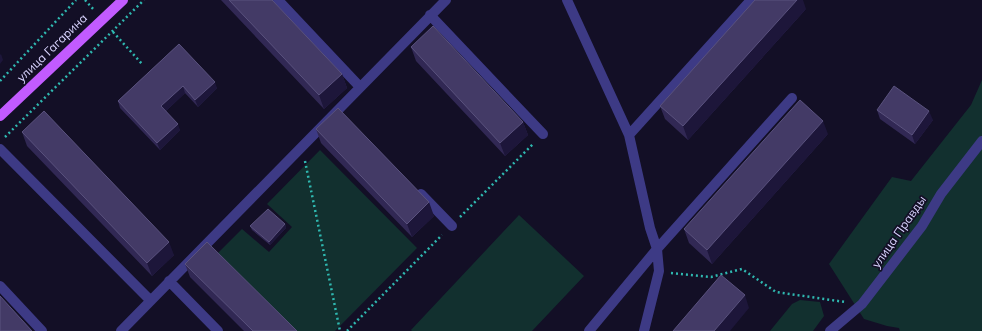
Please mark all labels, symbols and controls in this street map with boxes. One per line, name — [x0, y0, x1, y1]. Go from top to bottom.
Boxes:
street label: улица Гагарина — [13, 10, 90, 85]
street label: улица Правды — [868, 193, 929, 271]

